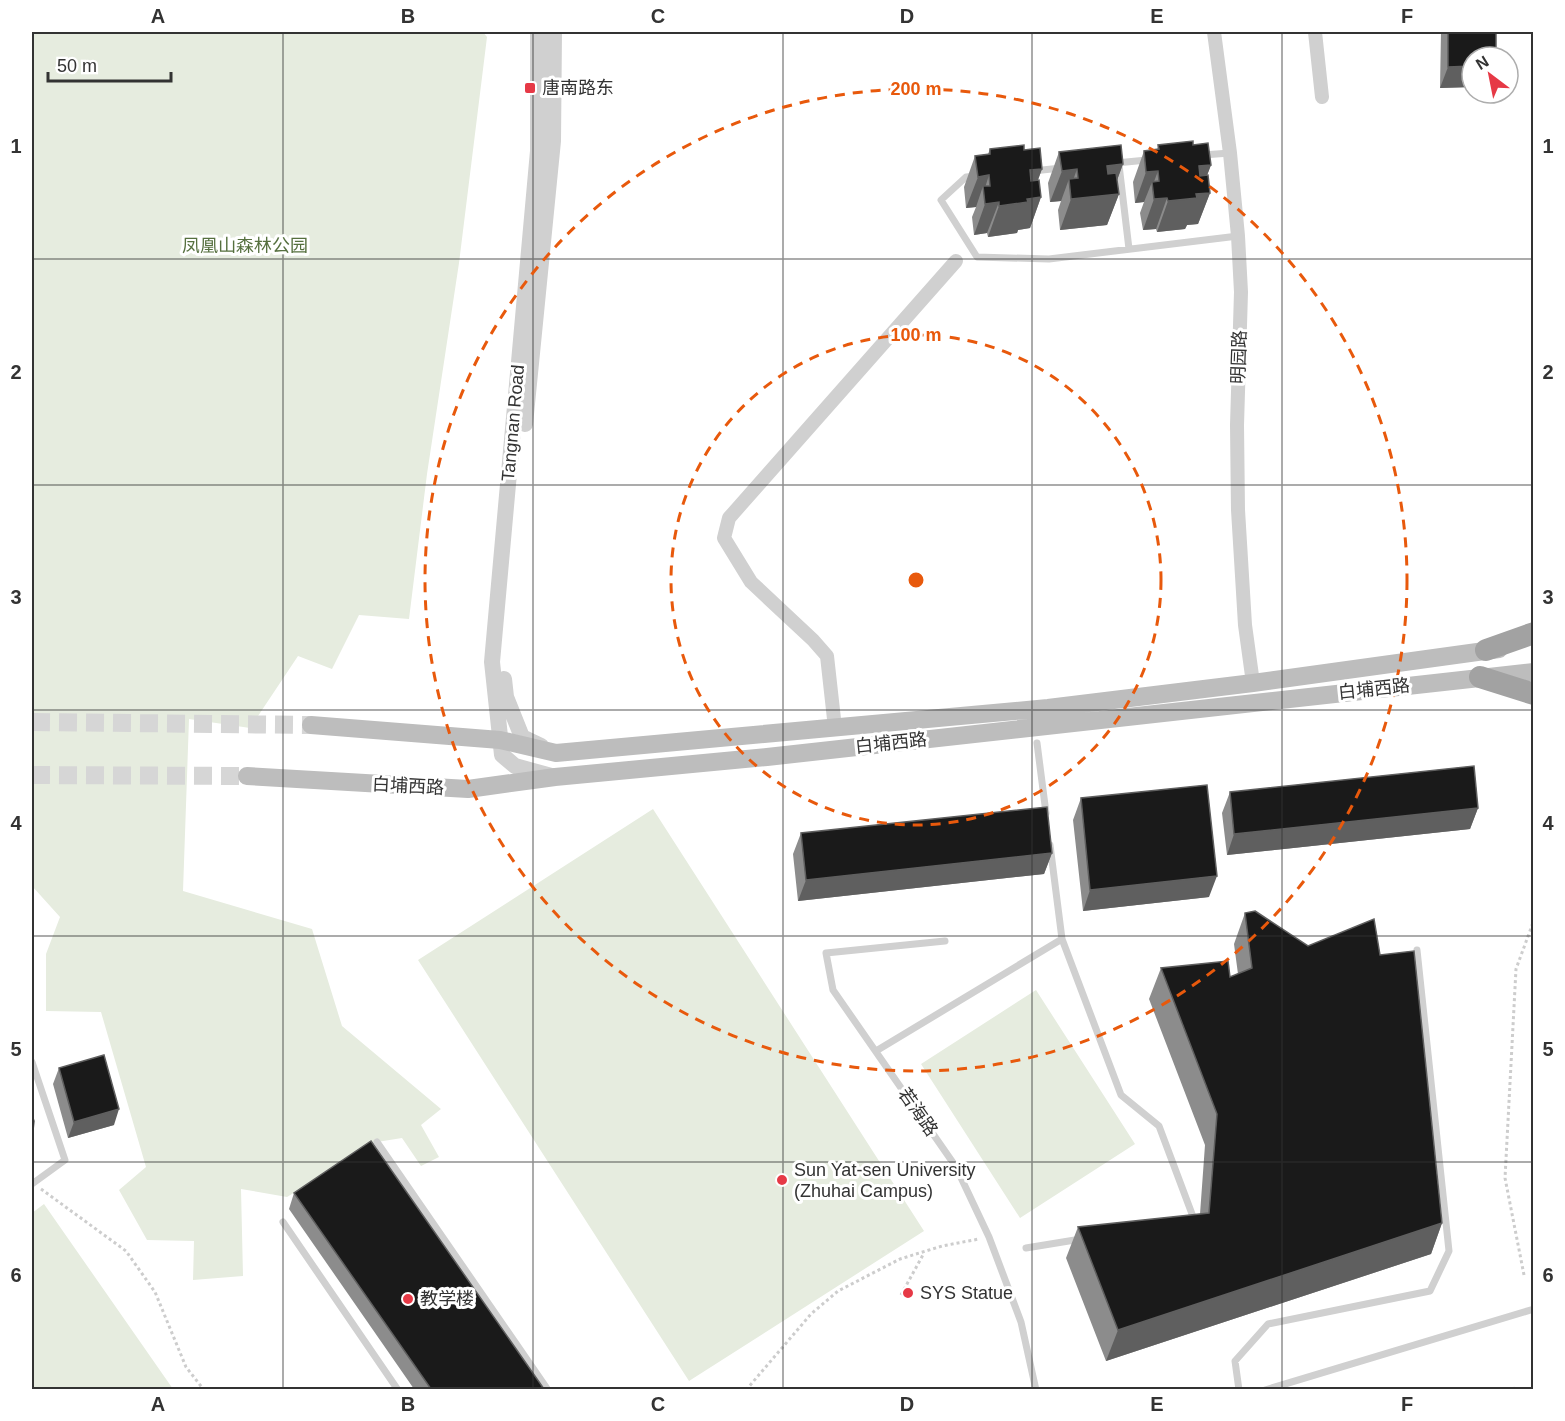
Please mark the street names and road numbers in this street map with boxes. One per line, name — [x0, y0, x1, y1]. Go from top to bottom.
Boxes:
street label: 明园路 — [1228, 330, 1250, 384]
street label: Tangnan Road — [498, 364, 528, 482]
street label: 白埔西路 — [1337, 675, 1411, 703]
street label: 白埔西路 — [854, 729, 928, 757]
street label: 白埔西路 — [372, 774, 444, 798]
street label: 若海路 — [894, 1084, 942, 1140]

